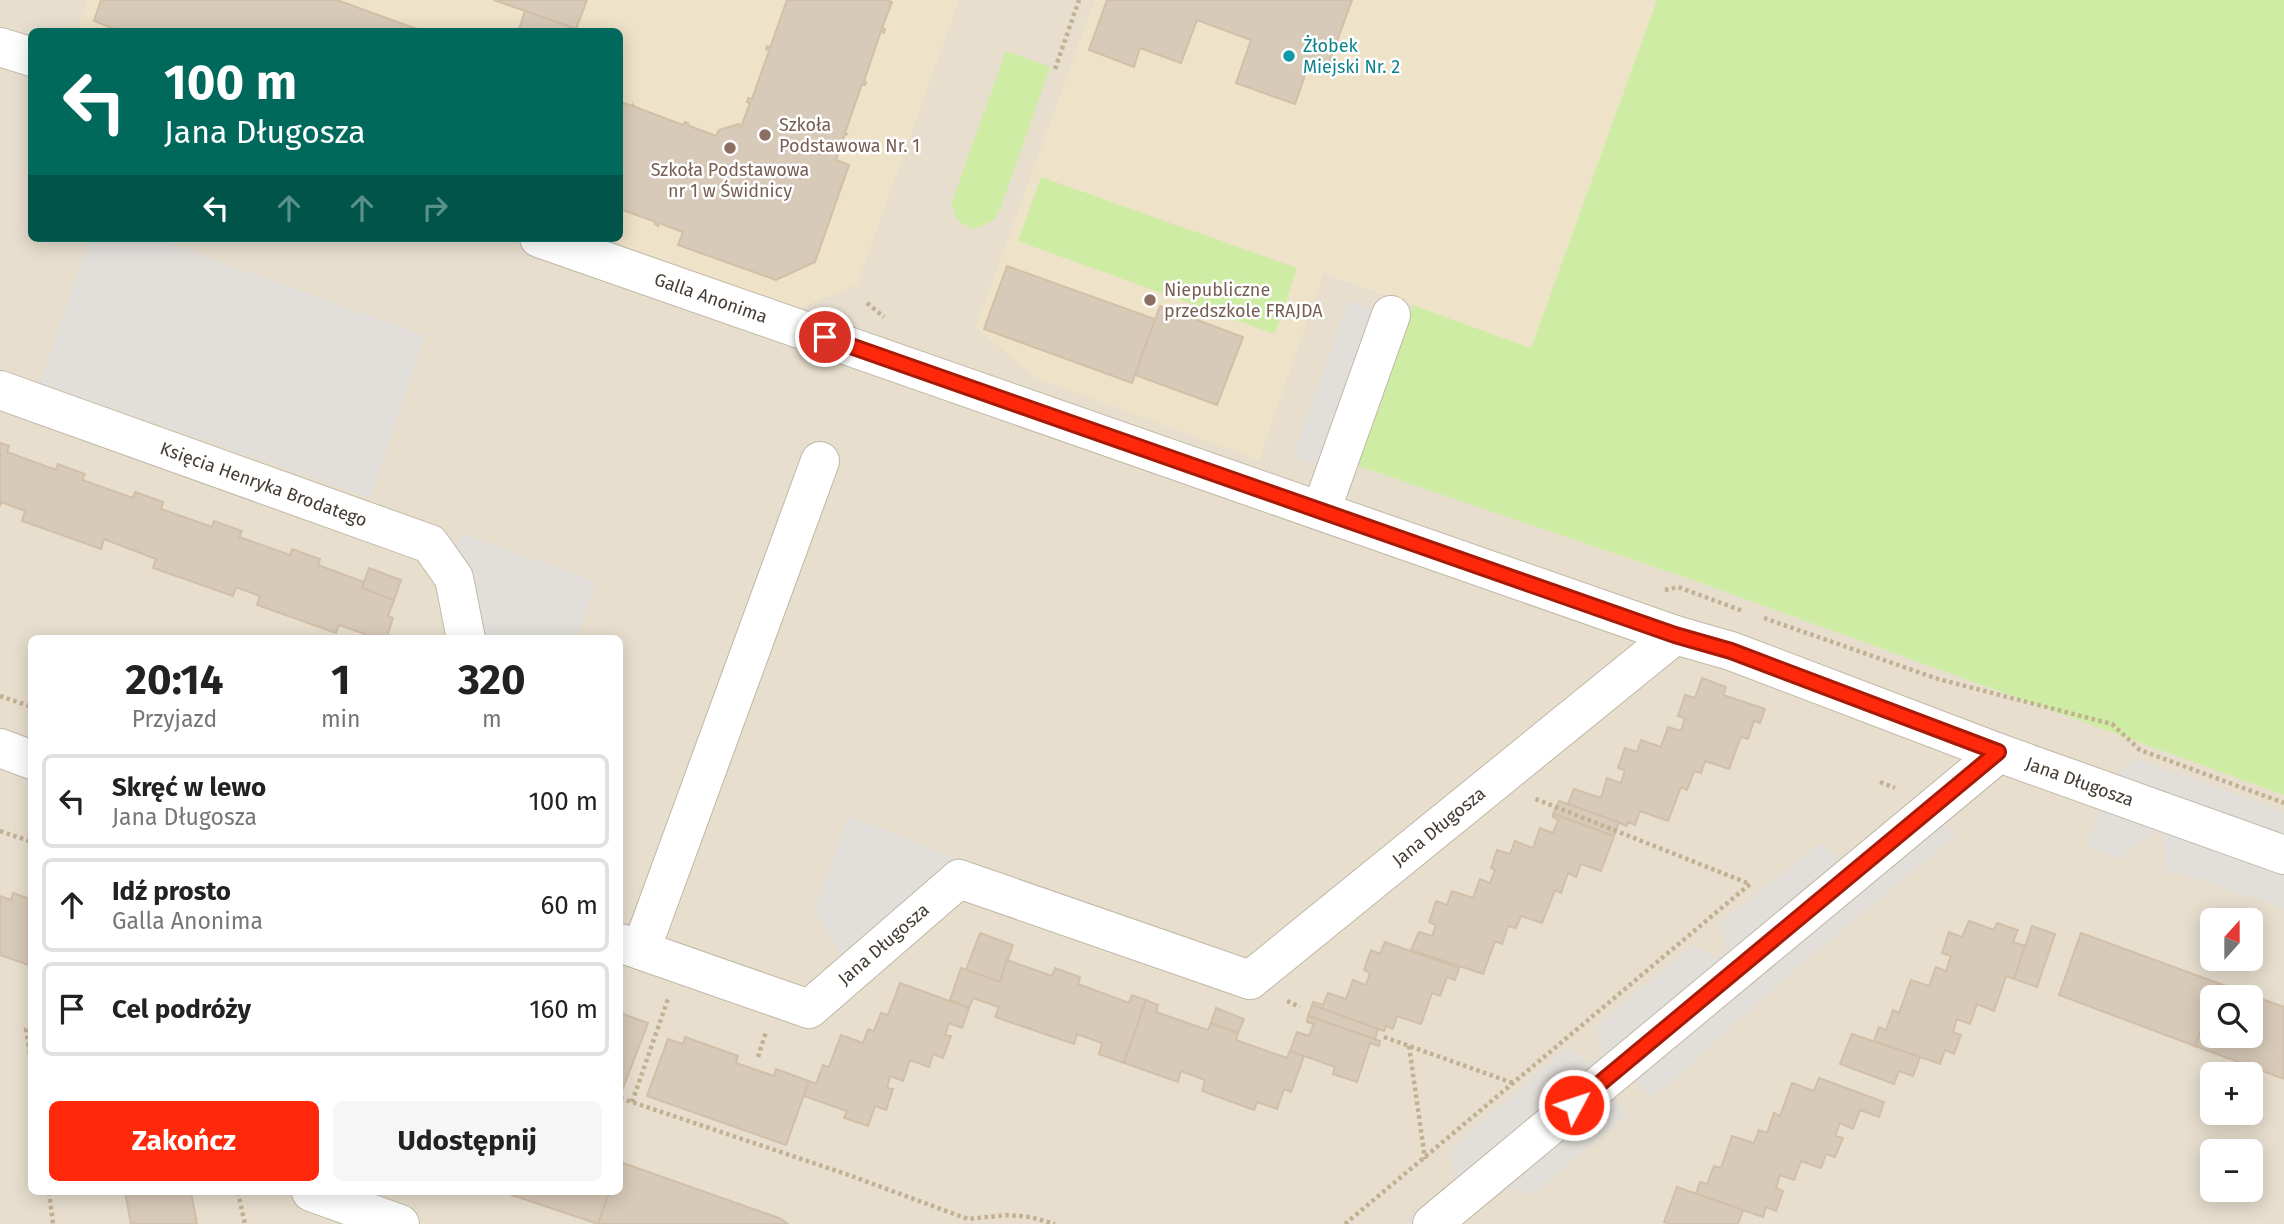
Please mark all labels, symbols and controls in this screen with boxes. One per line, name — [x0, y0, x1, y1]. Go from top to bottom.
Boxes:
place label: Żłobek Miejski Nr. 2 — [1303, 35, 1400, 78]
marker: Żłobek Miejski Nr. 2 — [1281, 48, 1297, 64]
text: 100 m — [164, 53, 297, 112]
icon: left — [49, 56, 140, 147]
text: Jana Długosza — [164, 113, 366, 151]
place label: Szkoła Podstawowa Nr. 1 — [779, 114, 920, 157]
marker: Szkoła Podstawowa Nr. 1 — [757, 127, 773, 143]
marker: Szkoła Podstawowa nr 1 w Świdnicy — [722, 140, 738, 156]
place label: Szkoła Podstawowa nr 1 w Świdnicy — [651, 159, 809, 202]
icon: left — [197, 189, 235, 227]
icon: ahead — [270, 189, 308, 227]
icon: ahead — [343, 189, 381, 227]
icon: right — [416, 189, 454, 227]
street label: Galla Anonima — [651, 268, 770, 328]
place label: Niepubliczne przedszkole FRAJDA — [1164, 279, 1323, 322]
marker: Niepubliczne przedszkole FRAJDA — [1142, 292, 1158, 308]
pin — [795, 307, 855, 367]
icon: arrive — [806, 318, 844, 356]
street label: Księcia Henryka Brodatego — [157, 437, 370, 532]
text: 20:14 — [125, 655, 224, 705]
text: 1 — [331, 655, 350, 705]
text: 320 — [458, 655, 526, 705]
text: Przyjazd — [132, 705, 217, 733]
text: min — [321, 705, 361, 733]
text: m — [482, 705, 502, 733]
street label: Jana Długosza — [2022, 752, 2137, 811]
text: Skręć w lewo — [112, 772, 266, 803]
icon: left — [53, 782, 91, 820]
street label: Jana Długosza — [1388, 782, 1490, 871]
text: 100 m — [529, 786, 598, 817]
text: Jana Długosza — [112, 803, 257, 831]
text: Idź prosto — [112, 876, 231, 907]
icon: ahead — [53, 886, 91, 924]
text: 60 m — [540, 890, 598, 921]
street label: Jana Długosza — [834, 899, 934, 990]
text: Galla Anonima — [112, 907, 263, 935]
north arrow — [2200, 908, 2263, 971]
map controls — [2200, 908, 2263, 1202]
button: search — [2200, 985, 2263, 1048]
icon: arrive — [53, 990, 91, 1028]
text: Cel podróży — [112, 994, 251, 1025]
text: 160 m — [529, 994, 598, 1025]
button: + — [2200, 1062, 2263, 1125]
position arrow — [1537, 1068, 1611, 1142]
button: Zakończ — [49, 1101, 319, 1181]
button: Udostępnij — [333, 1101, 602, 1181]
button: − — [2200, 1139, 2263, 1202]

